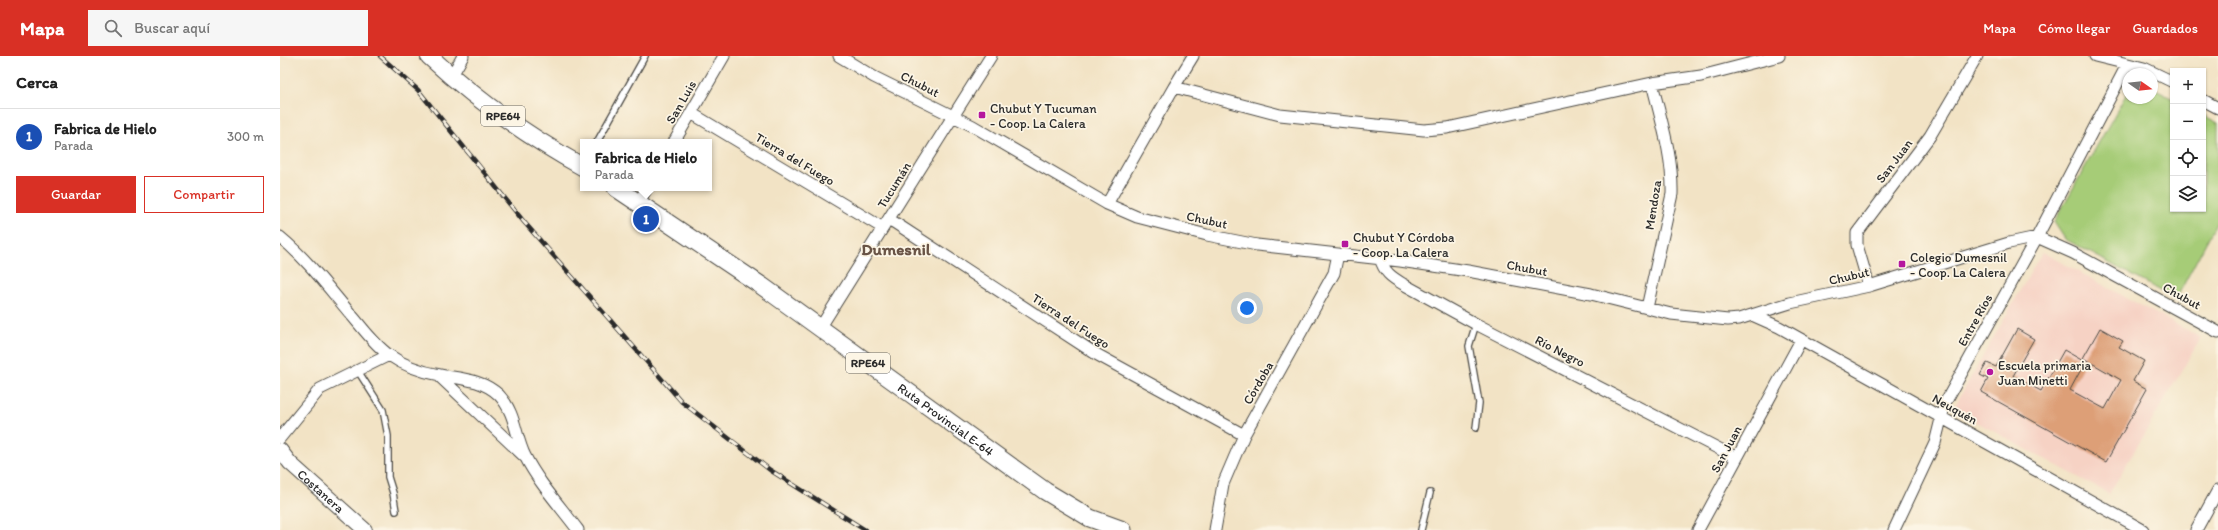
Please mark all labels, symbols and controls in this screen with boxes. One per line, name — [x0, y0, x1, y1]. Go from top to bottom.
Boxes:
search box — [88, 10, 368, 46]
text: Mapa — [20, 17, 64, 40]
icon: search — [102, 17, 124, 39]
text: Buscar aquí — [134, 19, 210, 37]
text: Mapa — [1983, 20, 2016, 37]
text: Cómo llegar — [2038, 20, 2110, 37]
text: Guardados — [2132, 20, 2198, 37]
street label: Chubut — [898, 68, 942, 100]
north arrow — [2122, 68, 2158, 104]
map controls — [2170, 68, 2206, 212]
button: + — [2170, 68, 2206, 104]
text: Cerca — [16, 72, 58, 92]
street label: San Luis — [663, 78, 699, 126]
place label: Chubut Y Tucuman - Coop. La Calera — [990, 101, 1097, 131]
button: − — [2170, 104, 2206, 140]
road number: RPE64 — [481, 106, 525, 126]
marker: Chubut Y Tucuman - Coop. La Calera — [977, 110, 987, 120]
text: Fabrica de Hielo — [54, 120, 157, 138]
text: 1 — [26, 129, 32, 144]
text: 300 m — [227, 129, 264, 144]
street label: Tierra del Fuego — [753, 129, 838, 189]
street label: San Juan — [1873, 136, 1915, 186]
text: Parada — [54, 138, 93, 153]
popup — [580, 139, 712, 191]
button: locate — [2170, 140, 2206, 176]
text: Fabrica de Hielo — [595, 149, 697, 167]
street label: Tucumán — [874, 159, 914, 211]
text: Parada — [595, 167, 634, 182]
button: Guardar — [16, 176, 136, 213]
button: Compartir — [144, 176, 264, 213]
button: layers — [2170, 176, 2206, 212]
street label: Mendoza — [1642, 179, 1664, 231]
pin: 1 — [633, 204, 659, 234]
street label: Chubut — [1185, 208, 1229, 232]
place label: Chubut Y Córdoba - Coop. La Calera — [1353, 230, 1455, 260]
district label: Dumesnil — [861, 239, 931, 259]
marker: Chubut Y Córdoba - Coop. La Calera — [1340, 239, 1350, 249]
place label: Colegio Dumesnil - Coop. La Calera — [1910, 250, 2007, 280]
street label: Chubut — [1505, 257, 1549, 279]
marker: Colegio Dumesnil - Coop. La Calera — [1897, 259, 1907, 269]
street label: Chubut — [1827, 264, 1871, 288]
street label: Chubut — [2160, 279, 2204, 313]
street label: Tierra del Fuego — [1029, 290, 1113, 352]
street label: Entre Ríos — [1955, 291, 1996, 349]
your location — [1237, 298, 1257, 318]
street label: Río Negro — [1533, 332, 1588, 370]
road number: RPE64 — [846, 353, 890, 373]
street label: Córdoba — [1240, 358, 1277, 407]
place label: Escuela primaria Juan Minetti — [1998, 358, 2092, 388]
marker: Escuela primaria Juan Minetti — [1985, 367, 1995, 377]
street label: Ruta Provincial E-64 — [895, 380, 997, 459]
street label: Neuquén — [1930, 391, 1980, 427]
street label: San Juan — [1707, 423, 1745, 475]
street label: Costanera — [295, 466, 348, 516]

